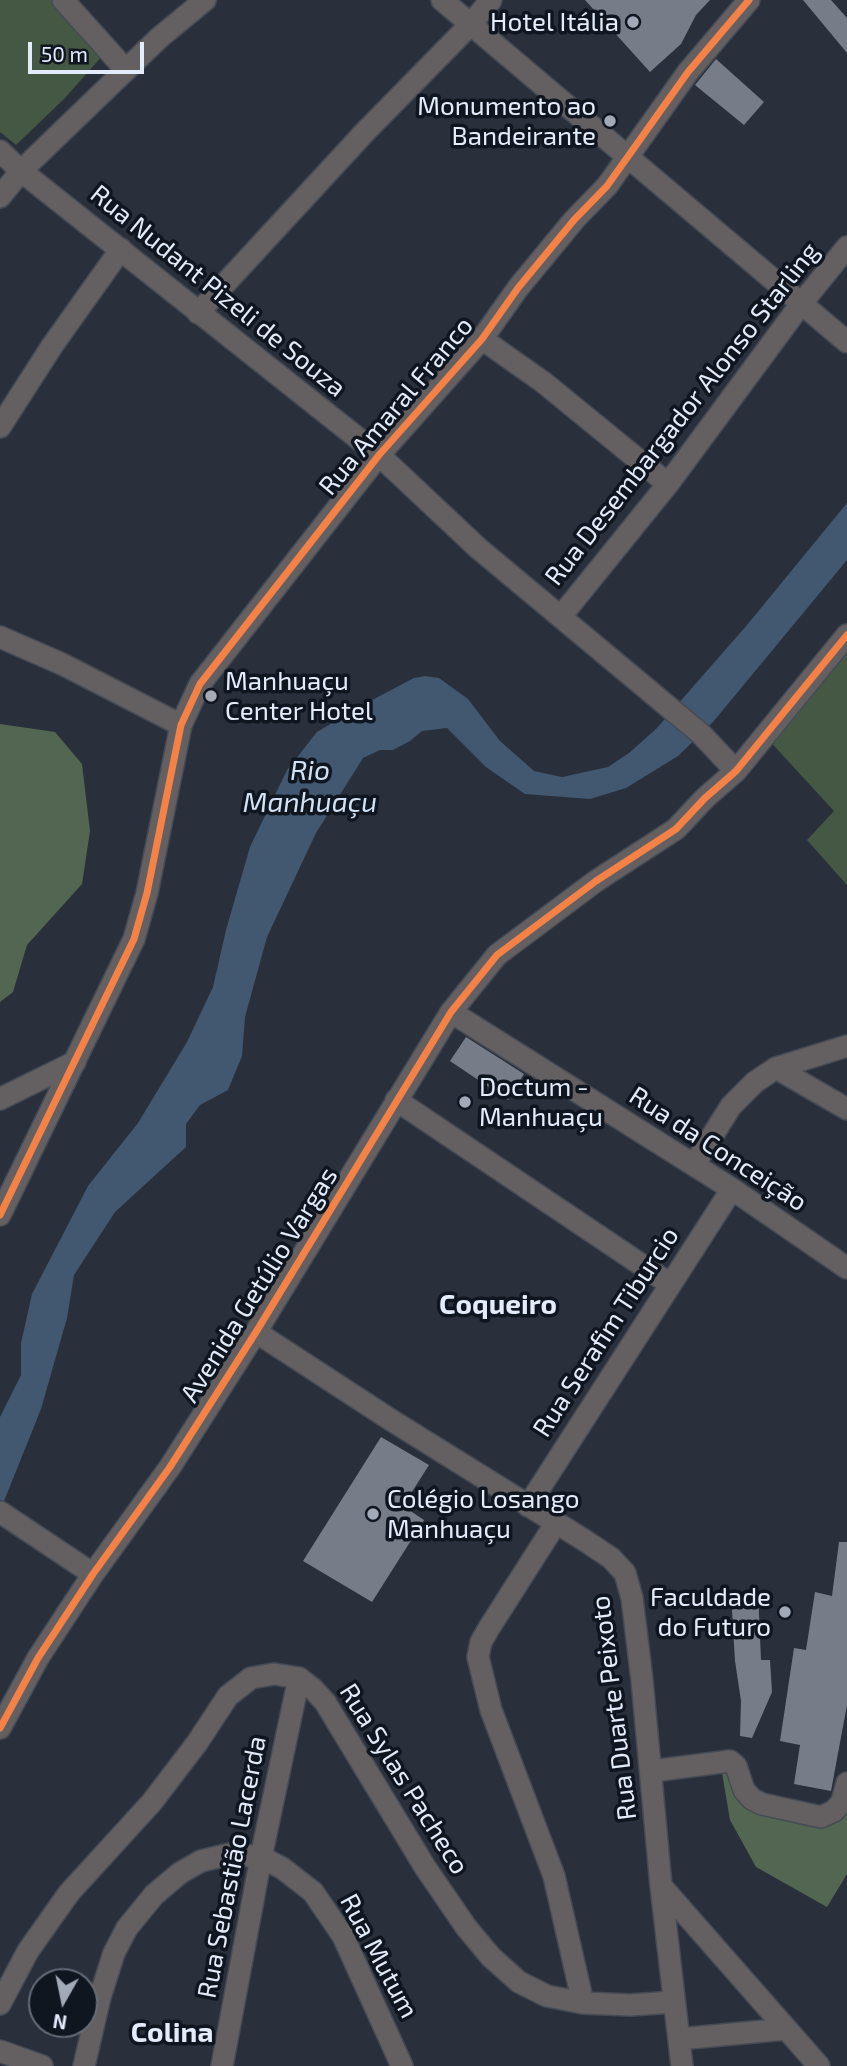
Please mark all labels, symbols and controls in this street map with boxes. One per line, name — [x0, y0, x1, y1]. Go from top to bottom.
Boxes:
place label: Hotel Itália — [490, 6, 619, 38]
marker: Hotel Itália — [625, 14, 641, 30]
scale bar — [32, 28, 147, 72]
text: 50 m — [41, 41, 88, 66]
place label: Monumento ao Bandeirante — [417, 90, 596, 152]
marker: Monumento ao Bandeirante — [602, 113, 618, 129]
street label: Rua Nudant Pizeli de Souza — [84, 178, 352, 404]
street label: Rua Desembargador Alonso Starling — [538, 236, 826, 592]
street label: Rua Amaral Franco — [312, 311, 480, 501]
place label: Manhuaçu Center Hotel — [225, 665, 373, 726]
marker: Manhuaçu Center Hotel — [203, 688, 219, 704]
water label: Rio Manhuaçu — [243, 754, 377, 820]
place label: Doctum - Manhuaçu — [479, 1071, 603, 1132]
street label: Rua da Conceição — [623, 1080, 813, 1218]
marker: Doctum - Manhuaçu — [457, 1094, 473, 1110]
street label: Avenida Getúlio Vargas — [174, 1162, 344, 1408]
street label: Rua Serafim Tiburcio — [527, 1221, 685, 1443]
district label: Coqueiro — [439, 1288, 557, 1322]
place label: Colégio Losango Manhuaçu — [387, 1483, 580, 1544]
marker: Colégio Losango Manhuaçu — [365, 1506, 381, 1522]
place label: Faculdade do Futuro — [650, 1581, 771, 1642]
street label: Rua Duarte Peixoto — [585, 1594, 643, 1822]
marker: Faculdade do Futuro — [777, 1604, 793, 1620]
street label: Rua Sylas Pacheco — [333, 1678, 475, 1880]
street label: Rua Sebastião Lacerda — [191, 1733, 273, 2001]
street label: Rua Mutum — [333, 1889, 425, 2023]
north arrow — [28, 1968, 98, 2038]
text: N — [51, 2010, 69, 2035]
district label: Colina — [131, 2016, 213, 2050]

